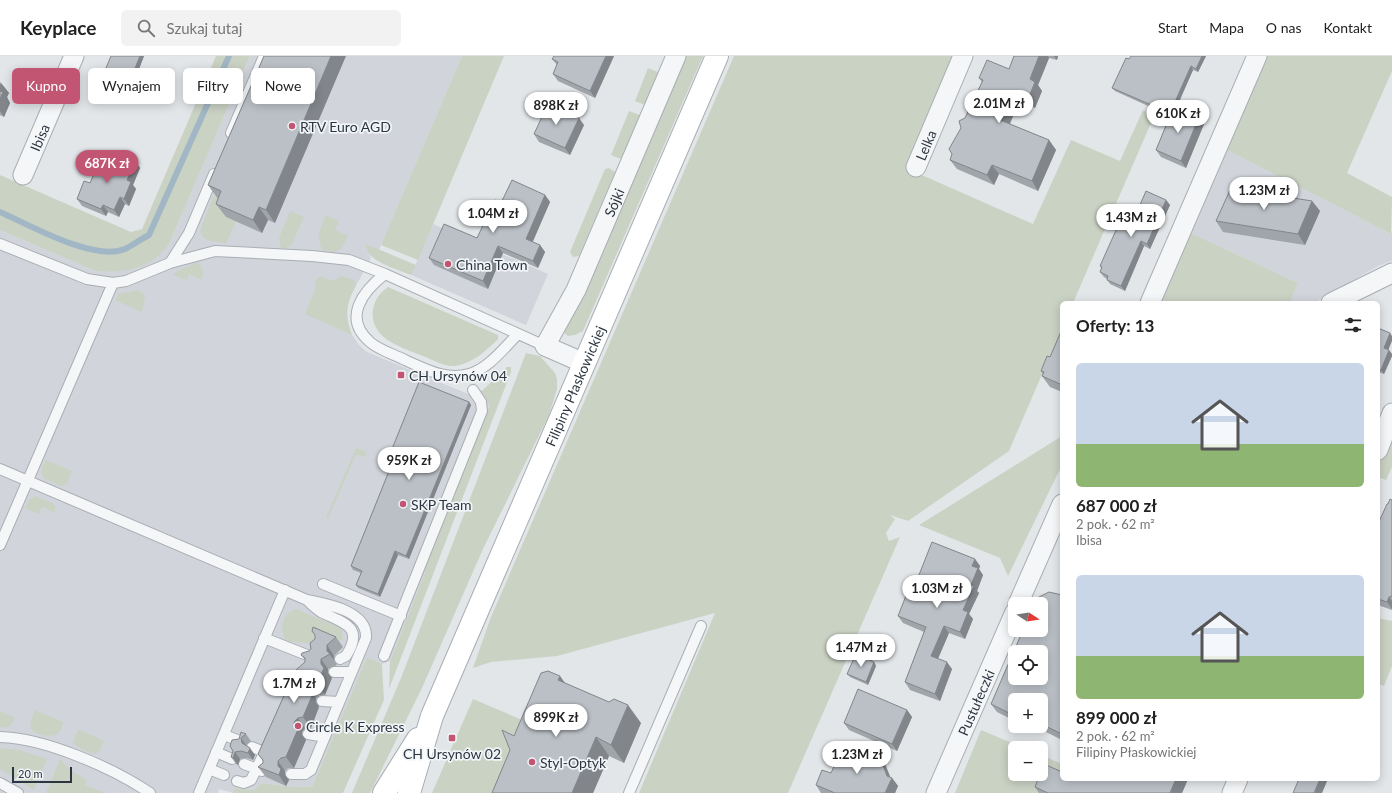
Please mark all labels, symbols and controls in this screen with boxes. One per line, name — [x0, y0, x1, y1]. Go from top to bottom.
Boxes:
search box — [121, 10, 401, 46]
text: Keyplace — [20, 16, 97, 39]
icon: search — [135, 17, 157, 39]
text: Szukaj tutaj — [167, 19, 242, 37]
text: Start — [1158, 19, 1187, 36]
text: Mapa — [1209, 19, 1244, 36]
text: O nas — [1266, 19, 1301, 36]
text: Kontakt — [1323, 19, 1372, 36]
chip: Kupno — [12, 68, 80, 104]
chip: Wynajem — [88, 68, 175, 104]
chip: Filtry — [183, 68, 243, 104]
chip: Nowe — [251, 68, 315, 104]
pin: 2.01M zł — [958, 90, 1040, 124]
pin: 898K zł — [519, 92, 593, 126]
text: 2.01M zł — [973, 95, 1025, 111]
text: 898K zł — [534, 97, 578, 113]
pin: 610K zł — [1141, 100, 1215, 134]
text: 610K zł — [1156, 105, 1200, 121]
place label: RTV Euro AGD — [300, 118, 391, 135]
street label: Ibisa — [26, 121, 53, 154]
marker: RTV Euro AGD — [287, 121, 297, 131]
street label: Lelka — [911, 127, 939, 163]
pin: 687K zł — [70, 150, 144, 184]
text: 687K zł — [85, 155, 129, 171]
pin: 1.23M zł — [1223, 177, 1305, 211]
text: 1.23M zł — [1238, 182, 1290, 198]
street label: Sójki — [600, 185, 627, 219]
pin: 1.04M zł — [452, 200, 534, 234]
pin: 1.43M zł — [1090, 204, 1172, 238]
text: 1.04M zł — [467, 205, 519, 221]
text: 1.43M zł — [1105, 209, 1157, 225]
place label: China Town — [456, 256, 528, 273]
marker: China Town — [443, 259, 453, 269]
icon: filters — [1342, 314, 1364, 336]
text: Oferty: 13 — [1076, 315, 1154, 336]
street label: Filipiny Płaskowickiej — [541, 323, 608, 449]
place label: CH Ursynów 04 — [409, 367, 507, 384]
marker: CH Ursynów 04 — [396, 370, 406, 380]
icon: home — [1184, 389, 1256, 461]
pin: 959K zł — [372, 447, 446, 481]
text: 959K zł — [387, 452, 431, 468]
text: 687 000 zł — [1076, 495, 1157, 516]
place label: SKP Team — [411, 496, 471, 513]
marker: SKP Team — [398, 499, 408, 509]
text: 2 pok. · 62 m² — [1076, 516, 1155, 532]
text: Ibisa — [1076, 532, 1102, 548]
pin: 1.03M zł — [896, 575, 978, 609]
text: 1.03M zł — [911, 580, 963, 596]
north arrow — [1008, 597, 1048, 637]
map controls — [1008, 597, 1048, 781]
icon: home — [1184, 601, 1256, 673]
pin: 1.47M zł — [820, 634, 902, 668]
text: 1.47M zł — [835, 639, 887, 655]
button: locate — [1008, 645, 1048, 685]
street label: Pustułeczki — [954, 667, 997, 738]
pin: 1.7M zł — [257, 670, 331, 704]
text: 1.7M zł — [272, 675, 316, 691]
button: + — [1008, 693, 1048, 733]
pin: 899K zł — [519, 704, 593, 738]
text: 899 000 zł — [1076, 707, 1157, 728]
text: 899K zł — [534, 709, 578, 725]
place label: Circle K Express — [306, 718, 405, 735]
marker: Circle K Express — [293, 721, 303, 731]
text: 2 pok. · 62 m² — [1076, 728, 1155, 744]
marker: CH Ursynów 02 — [447, 733, 457, 743]
pin: 1.23M zł — [816, 741, 898, 775]
button: − — [1008, 741, 1048, 781]
text: Filipiny Płaskowickiej — [1076, 744, 1196, 760]
place label: CH Ursynów 02 — [403, 745, 501, 762]
text: 1.23M zł — [831, 746, 883, 762]
place label: Styl-Optyk — [540, 754, 607, 771]
marker: Styl-Optyk — [527, 757, 537, 767]
scale bar — [12, 765, 72, 784]
text: 20 m — [18, 767, 43, 780]

